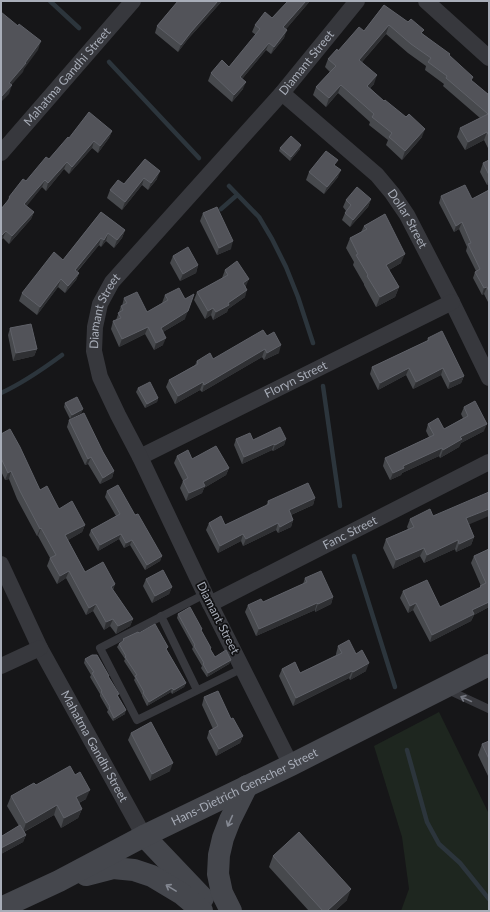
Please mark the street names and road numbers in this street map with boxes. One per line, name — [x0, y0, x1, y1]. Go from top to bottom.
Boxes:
street label: Mahatma Gandhi Street — [20, 24, 114, 129]
street label: Diamant Street — [275, 26, 338, 98]
street label: Dollar Street — [384, 186, 431, 251]
street label: Diamant Street — [86, 270, 124, 349]
street label: Floryn Street — [262, 357, 330, 401]
street label: Fanc Street — [320, 512, 380, 552]
street label: Diamant Street — [194, 579, 243, 657]
street label: Mahatma Gandhi Street — [58, 688, 132, 805]
street label: Hans-Dietrich Genscher Street — [169, 744, 321, 829]

